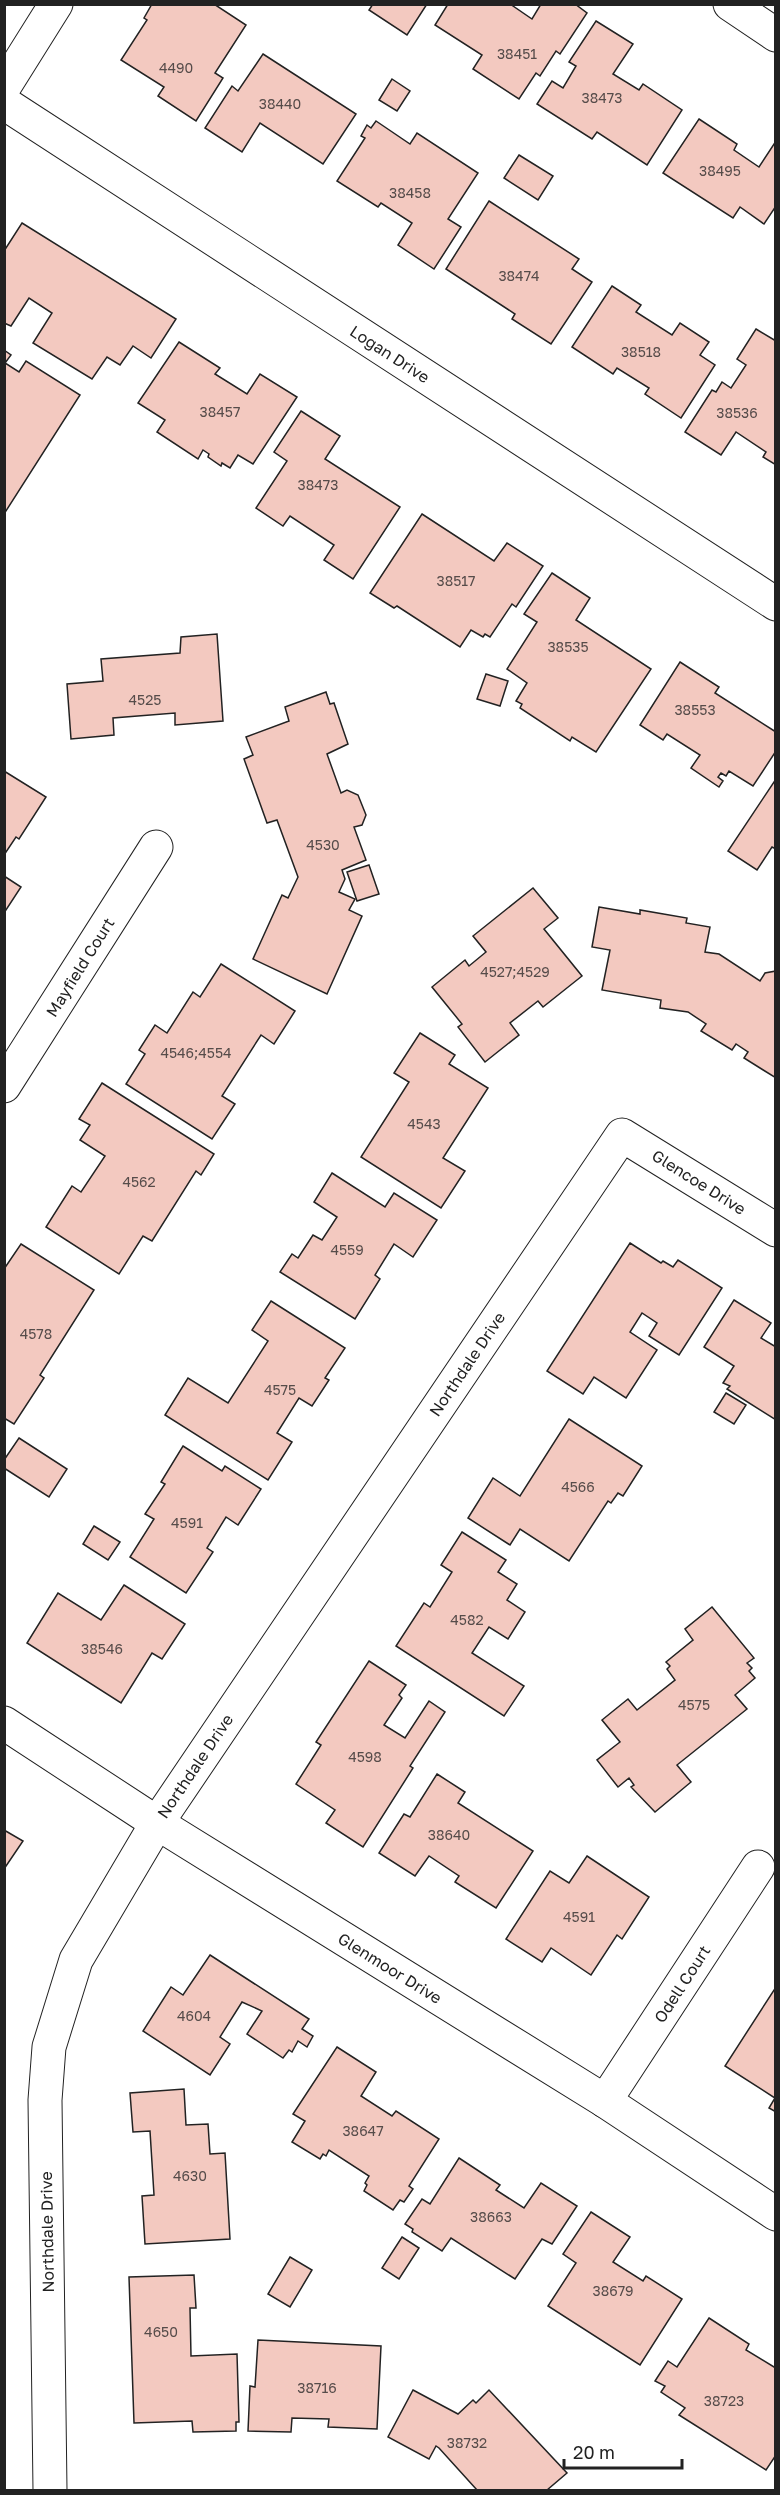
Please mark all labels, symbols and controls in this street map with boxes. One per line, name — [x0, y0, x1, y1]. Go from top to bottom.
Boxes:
house number: 38451 — [497, 45, 537, 62]
house number: 4490 — [159, 59, 193, 76]
house number: 38473 — [582, 89, 622, 106]
house number: 38440 — [259, 95, 301, 112]
house number: 38495 — [699, 162, 741, 179]
house number: 38458 — [389, 184, 431, 201]
house number: 38474 — [498, 267, 540, 284]
street label: Logan Drive — [346, 321, 434, 387]
house number: 38518 — [621, 343, 661, 360]
house number: 38457 — [200, 403, 240, 420]
house number: 38536 — [716, 404, 758, 421]
house number: 38473 — [298, 476, 338, 493]
house number: 38517 — [436, 572, 476, 589]
house number: 38535 — [547, 638, 589, 655]
house number: 4525 — [129, 691, 161, 708]
house number: 38553 — [674, 701, 716, 718]
house number: 4530 — [306, 836, 340, 853]
street label: Mayfield Court — [42, 914, 118, 1020]
house number: 4527;4529 — [480, 963, 550, 980]
house number: 4546;4554 — [160, 1044, 232, 1061]
house number: 4543 — [407, 1115, 441, 1132]
street label: Glencoe Drive — [648, 1145, 750, 1219]
house number: 4562 — [122, 1173, 156, 1190]
house number: 4559 — [330, 1241, 364, 1258]
street label: Northdale Drive — [425, 1308, 509, 1420]
house number: 4578 — [20, 1325, 52, 1342]
house number: 4575 — [264, 1381, 296, 1398]
house number: 4566 — [561, 1478, 595, 1495]
house number: 4591 — [171, 1514, 203, 1531]
house number: 4582 — [450, 1611, 484, 1628]
house number: 38546 — [81, 1640, 123, 1657]
house number: 4575 — [678, 1696, 710, 1713]
street label: Northdale Drive — [153, 1710, 237, 1822]
house number: 4598 — [348, 1748, 382, 1765]
house number: 38640 — [428, 1826, 470, 1843]
house number: 4591 — [563, 1908, 595, 1925]
street label: Glenmoor Drive — [334, 1928, 446, 2008]
street label: Odell Court — [650, 1942, 714, 2026]
house number: 4604 — [177, 2007, 211, 2024]
house number: 38647 — [342, 2122, 384, 2139]
house number: 4630 — [173, 2167, 207, 2184]
street label: Northdale Drive — [36, 2171, 58, 2293]
house number: 38663 — [470, 2208, 512, 2225]
house number: 38679 — [592, 2282, 634, 2299]
house number: 4650 — [144, 2323, 178, 2340]
house number: 38716 — [297, 2379, 337, 2396]
house number: 38723 — [704, 2392, 744, 2409]
scale bar — [564, 2432, 682, 2470]
house number: 38732 — [447, 2434, 487, 2451]
text: 20 m — [573, 2441, 615, 2463]

